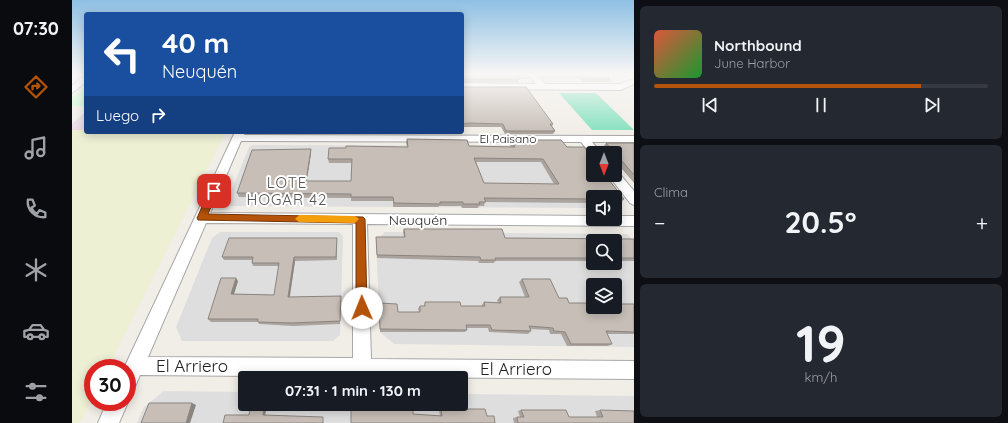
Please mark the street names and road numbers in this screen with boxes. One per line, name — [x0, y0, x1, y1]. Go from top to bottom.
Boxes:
street label: El Paisano — [480, 131, 536, 146]
street label: Neuquén — [389, 211, 447, 229]
street label: El Arriero — [156, 355, 228, 376]
street label: El Arriero — [480, 358, 552, 379]

